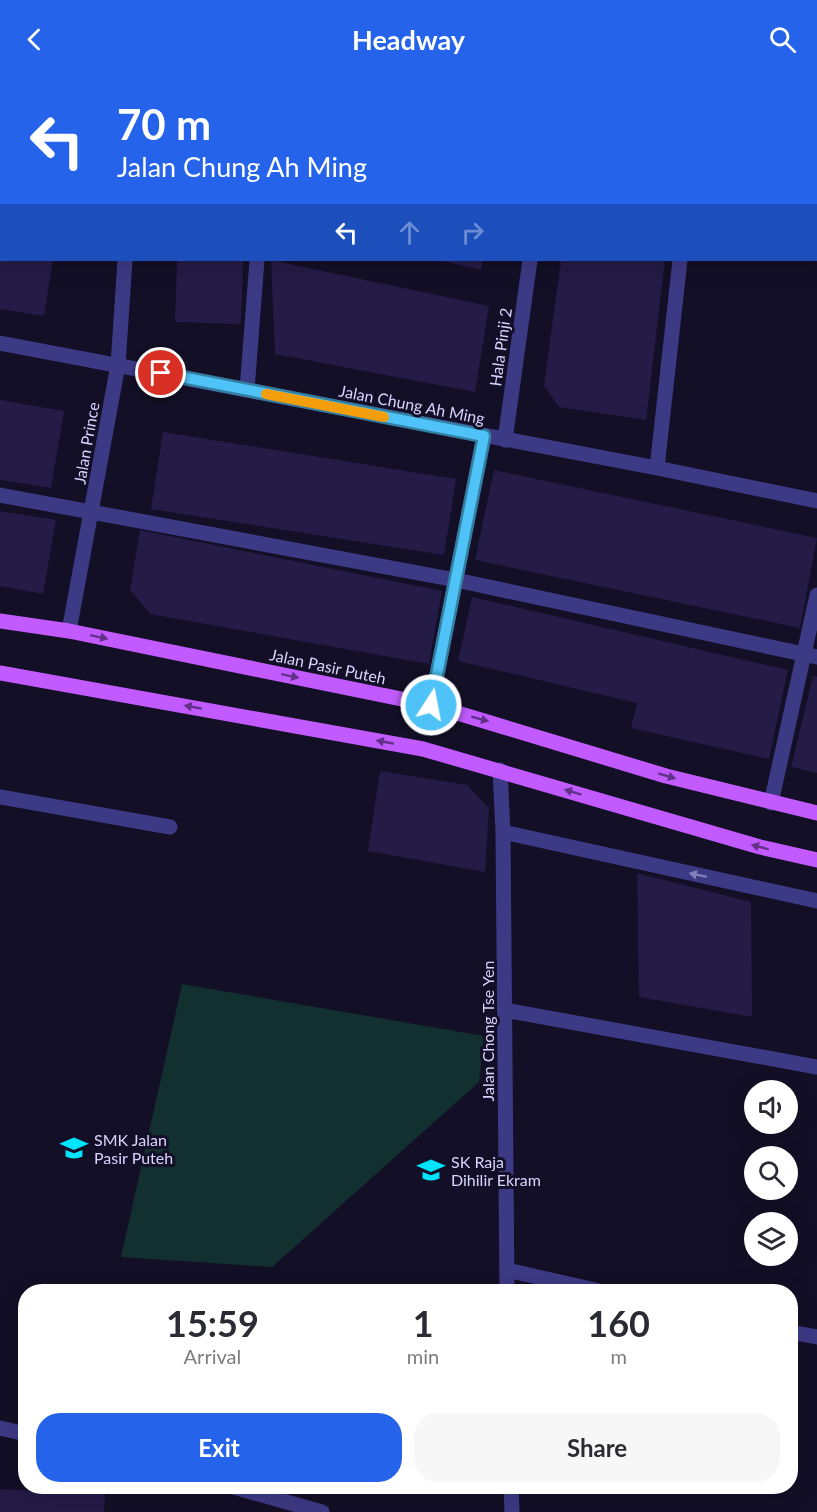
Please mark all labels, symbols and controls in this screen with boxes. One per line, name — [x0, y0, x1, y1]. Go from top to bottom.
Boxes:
icon: back — [18, 23, 51, 56]
text: Headway — [352, 23, 465, 56]
icon: search — [766, 23, 799, 56]
text: 70 m — [117, 99, 211, 149]
icon: left — [18, 102, 96, 180]
text: Jalan Chung Ah Ming — [117, 150, 367, 183]
icon: left — [330, 216, 363, 249]
icon: ahead — [393, 216, 426, 249]
icon: right — [456, 216, 489, 249]
street label: Hala Pinji 2 — [485, 306, 515, 388]
pin — [135, 347, 186, 398]
icon: arrive — [144, 356, 177, 389]
street label: Jalan Chung Ah Ming — [337, 381, 487, 427]
street label: Jalan Prince — [69, 400, 103, 486]
one-way arrow — [90, 633, 109, 642]
street label: Jalan Pasir Puteh — [268, 644, 388, 688]
one-way arrow — [281, 672, 300, 681]
position arrow — [399, 673, 463, 737]
one-way arrow — [183, 702, 202, 711]
one-way arrow — [471, 715, 489, 724]
one-way arrow — [375, 737, 394, 746]
one-way arrow — [658, 772, 676, 781]
one-way arrow — [564, 787, 582, 796]
one-way arrow — [751, 842, 769, 851]
one-way arrow — [689, 870, 708, 879]
street label: Jalan Chong Tse Yen — [478, 961, 497, 1101]
map controls — [744, 1080, 798, 1266]
button: sound — [744, 1080, 798, 1134]
place label: SMK Jalan Pasir Puteh — [94, 1130, 173, 1167]
school or university icon: SMK Jalan Pasir Puteh — [59, 1133, 89, 1163]
button: search — [744, 1146, 798, 1200]
place label: SK Raja Dihilir Ekram — [451, 1152, 541, 1189]
school or university icon: SK Raja Dihilir Ekram — [416, 1155, 446, 1185]
button: layers — [744, 1212, 798, 1266]
text: 15:59 — [166, 1301, 259, 1345]
text: 1 — [413, 1301, 434, 1345]
text: 160 — [587, 1301, 650, 1345]
text: Arrival — [184, 1344, 241, 1368]
text: min — [407, 1344, 439, 1368]
text: m — [610, 1344, 627, 1368]
button: Exit — [36, 1413, 402, 1482]
button: Share — [414, 1413, 780, 1482]

